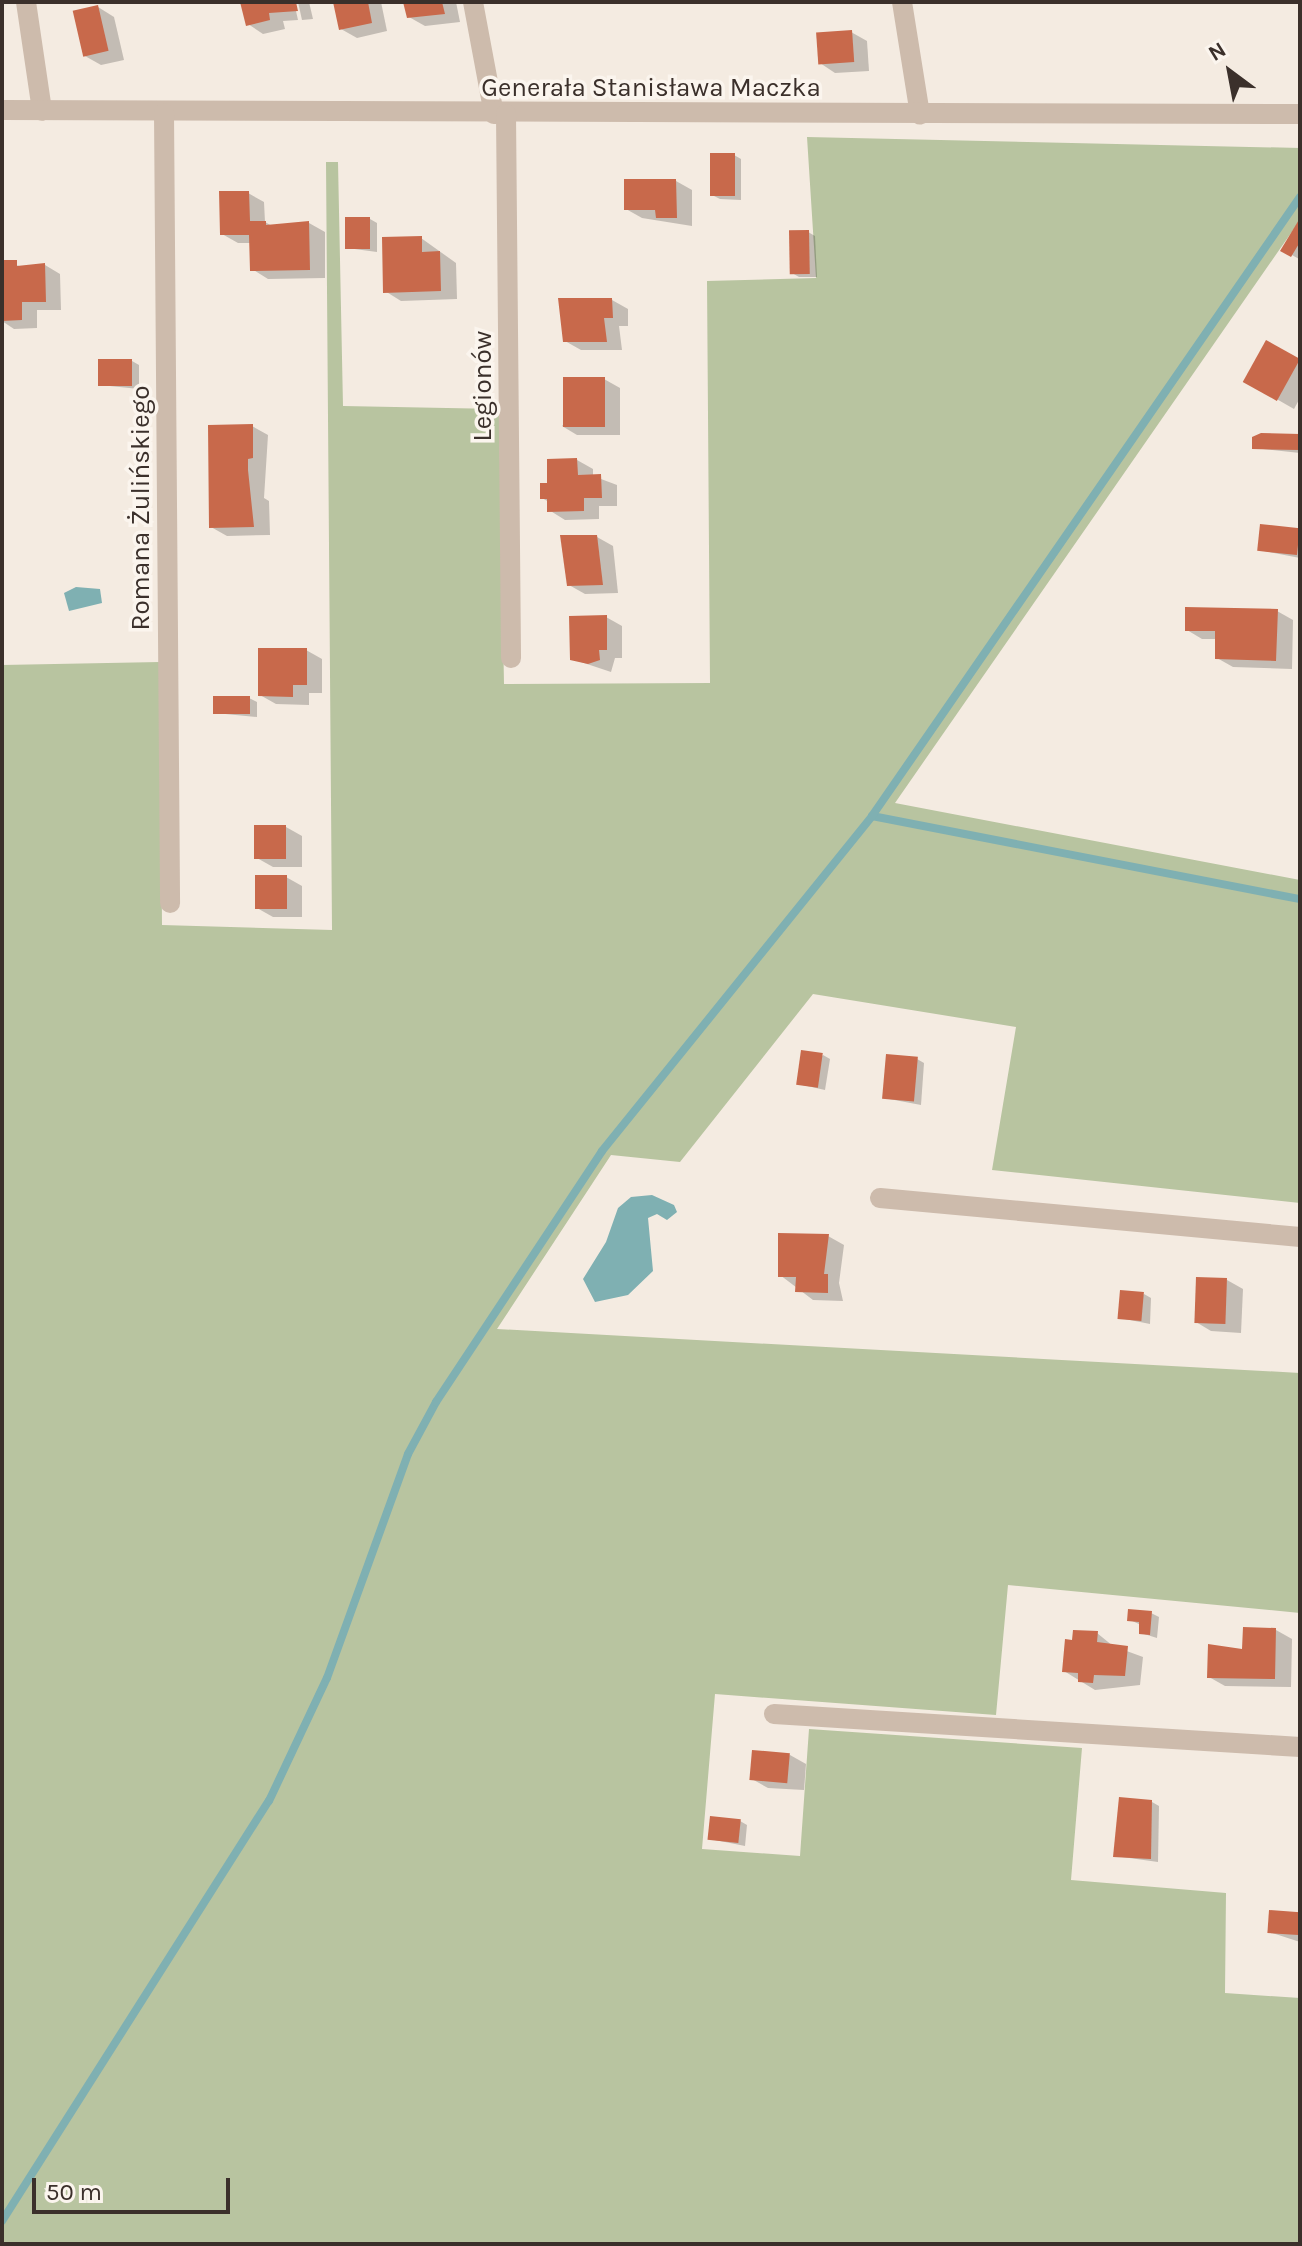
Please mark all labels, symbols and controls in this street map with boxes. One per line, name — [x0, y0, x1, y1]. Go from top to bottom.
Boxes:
north arrow — [1190, 32, 1270, 112]
text: N — [1204, 36, 1231, 67]
street label: Generała Stanisława Maczka — [481, 72, 821, 104]
street label: Legionów — [467, 331, 499, 441]
street label: Romana Żulińskiego — [125, 385, 157, 631]
scale bar — [36, 2162, 234, 2212]
text: 50 m — [46, 2178, 102, 2206]

